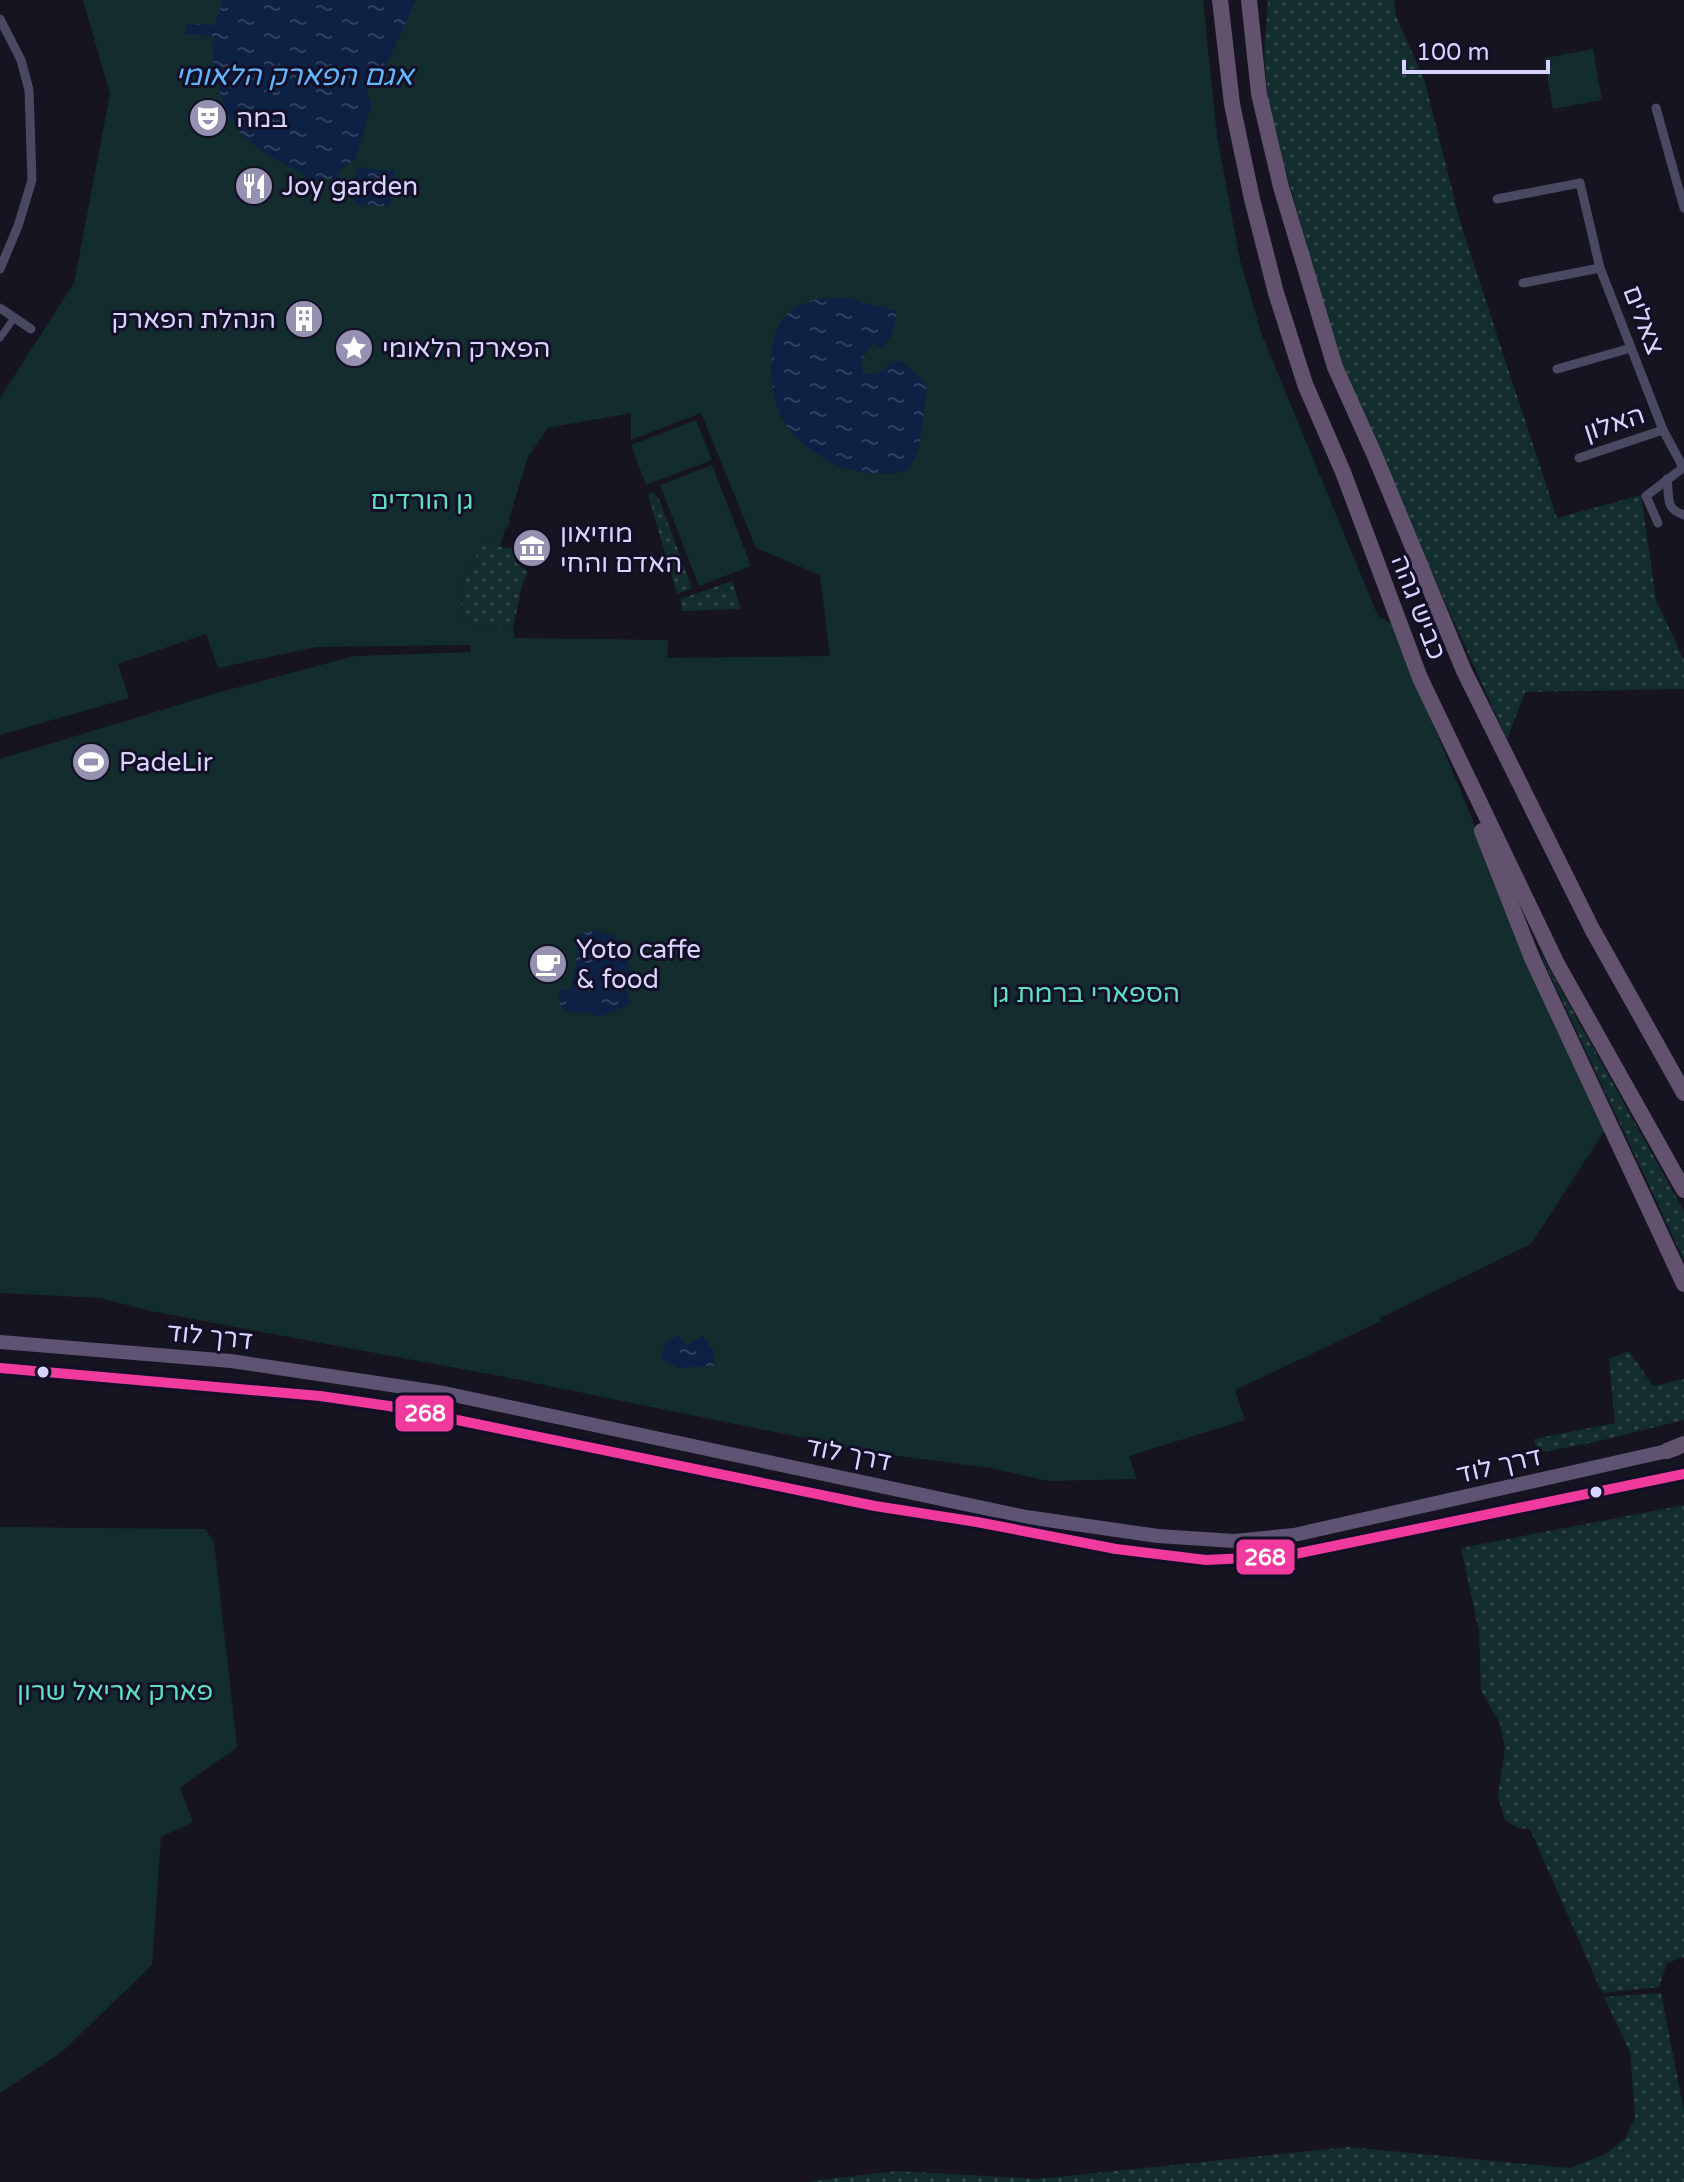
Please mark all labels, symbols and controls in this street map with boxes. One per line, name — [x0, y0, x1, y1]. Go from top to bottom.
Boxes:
scale bar — [1404, 24, 1548, 74]
text: 100 m — [1416, 38, 1490, 67]
water label: אגם הפארק הלאומי — [175, 59, 415, 93]
theatre icon: במה — [187, 97, 229, 139]
place label: במה — [236, 103, 288, 134]
restaurant icon: Joy garden — [233, 165, 275, 207]
place label: Joy garden — [282, 171, 418, 202]
street label: צאלים — [1616, 281, 1671, 359]
building icon: הנהלת הפארק — [283, 298, 325, 340]
place label: הנהלת הפארק — [112, 304, 276, 335]
place icon: הפארק הלאומי — [333, 327, 375, 369]
place label: הפארק הלאומי — [382, 333, 550, 364]
street label: האלון — [1580, 399, 1649, 448]
park label: גן הורדים — [370, 485, 474, 516]
place label: מוזיאון האדם והחי — [560, 518, 682, 579]
museum icon: מוזיאון האדם והחי — [511, 527, 553, 569]
street label: כביש גהה — [1384, 550, 1453, 664]
sports icon: PadeLir — [70, 741, 112, 783]
place label: PadeLir — [119, 747, 213, 778]
place label: Yoto caffe & food — [576, 934, 701, 995]
cafe icon: Yoto caffe & food — [527, 943, 569, 985]
park label: הספארי ברמת גן — [992, 978, 1180, 1009]
street label: דרך לוד — [165, 1317, 255, 1356]
unlabelled marker — [35, 1364, 51, 1380]
line badge: 268 — [394, 1394, 455, 1433]
text: 268 — [404, 1401, 446, 1427]
street label: דרך לוד — [803, 1431, 894, 1478]
street label: דרך לוד — [1453, 1441, 1545, 1490]
unlabelled marker — [1588, 1484, 1604, 1500]
line badge: 268 — [1235, 1538, 1296, 1576]
text: 268 — [1244, 1545, 1286, 1571]
park label: פארק אריאל שרון — [17, 1676, 213, 1707]

